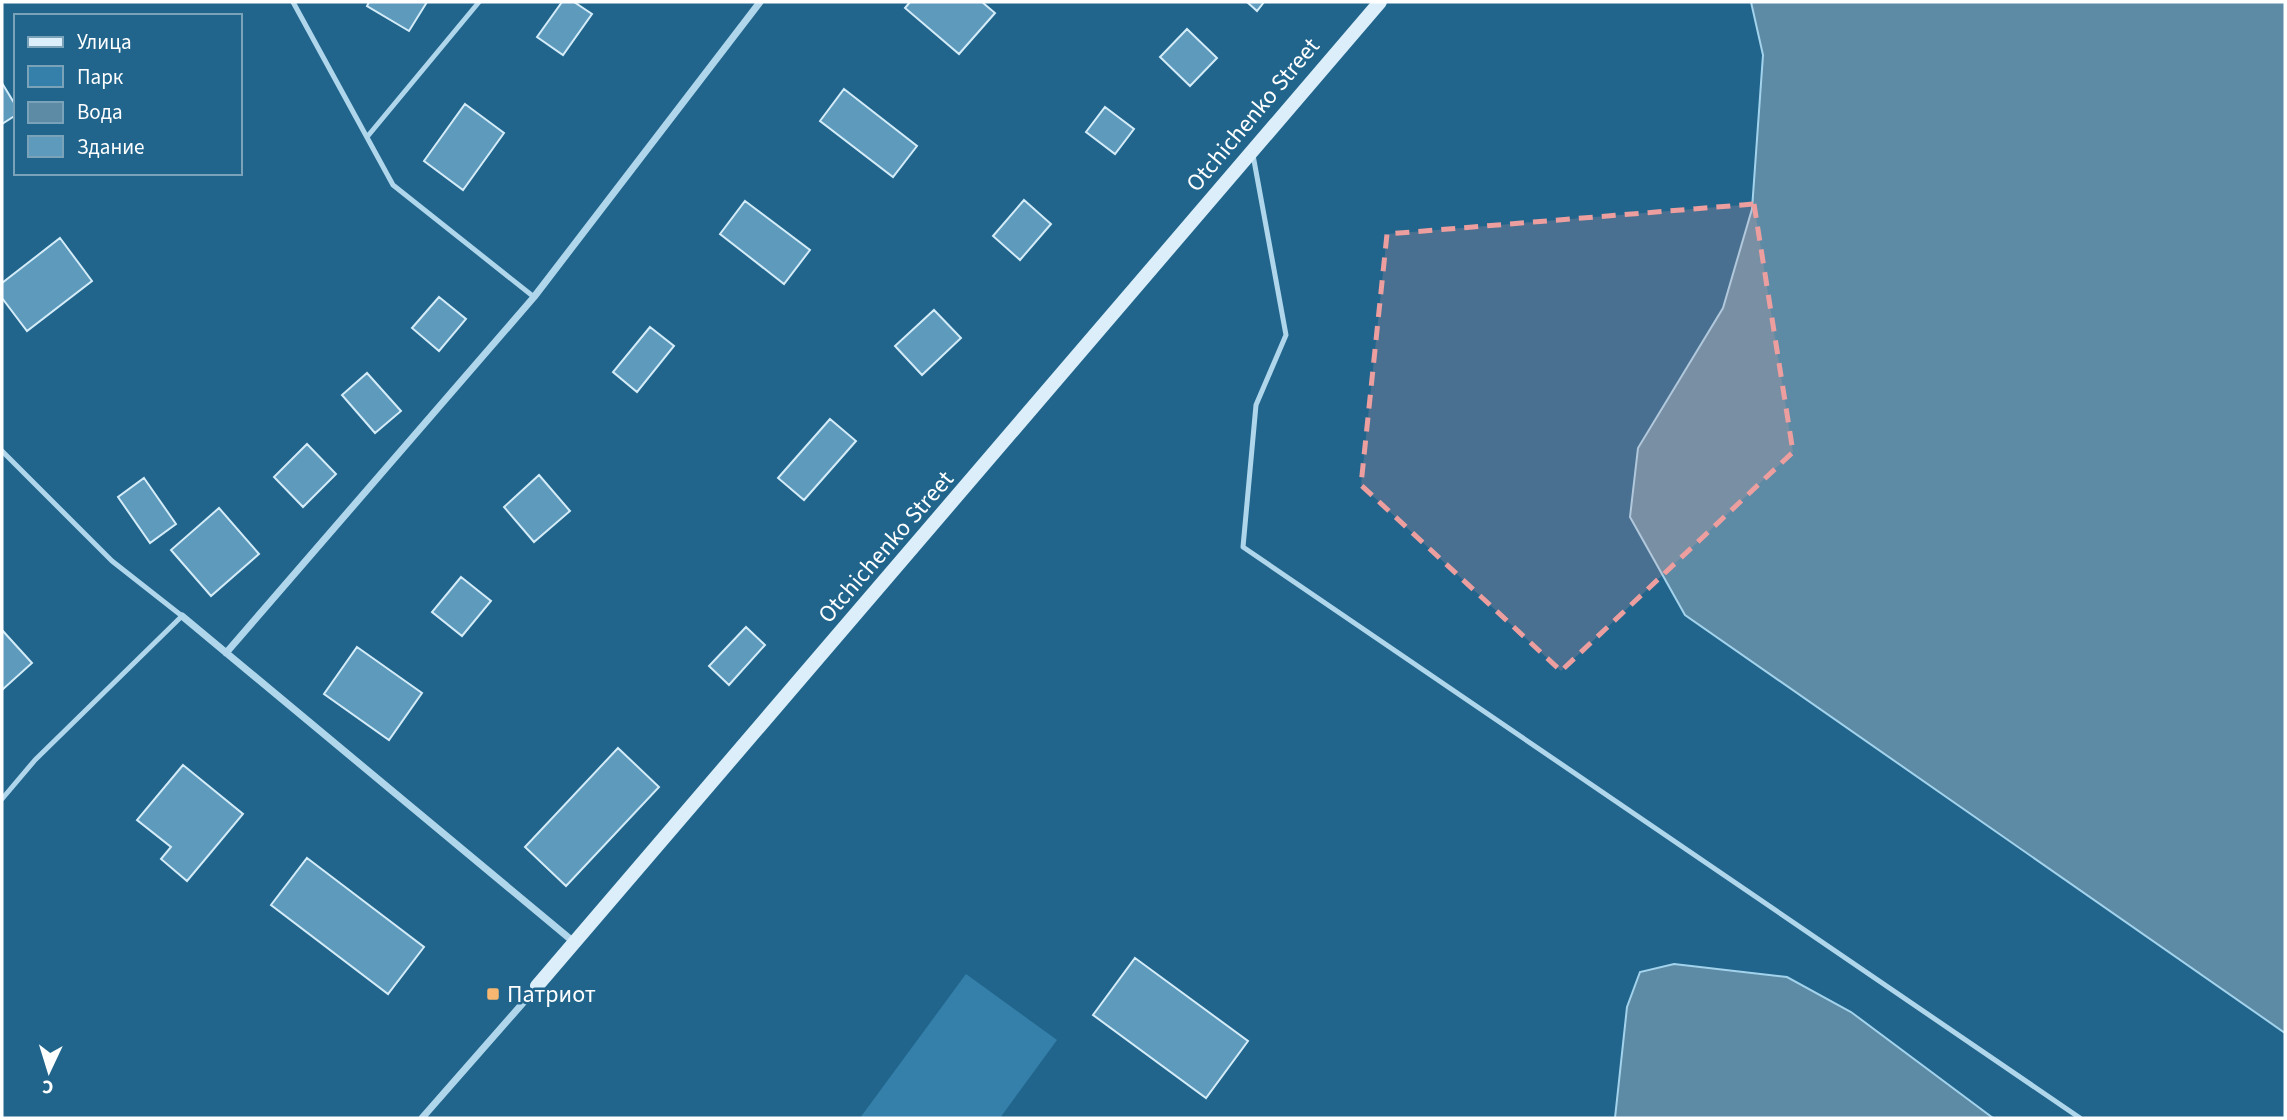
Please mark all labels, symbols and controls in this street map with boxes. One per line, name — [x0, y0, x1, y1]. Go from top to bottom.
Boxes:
legend — [14, 14, 242, 175]
text: Улица — [77, 27, 132, 57]
street label: Otchichenko Street — [1178, 30, 1328, 200]
text: Парк — [77, 62, 124, 92]
text: Вода — [77, 97, 123, 127]
text: Здание — [77, 132, 145, 162]
street label: Otchichenko Street — [810, 463, 962, 631]
place label: Патриот — [507, 977, 596, 1012]
marker: Патриот — [485, 986, 501, 1002]
north arrow — [14, 1036, 84, 1106]
text: С — [41, 1073, 54, 1100]

